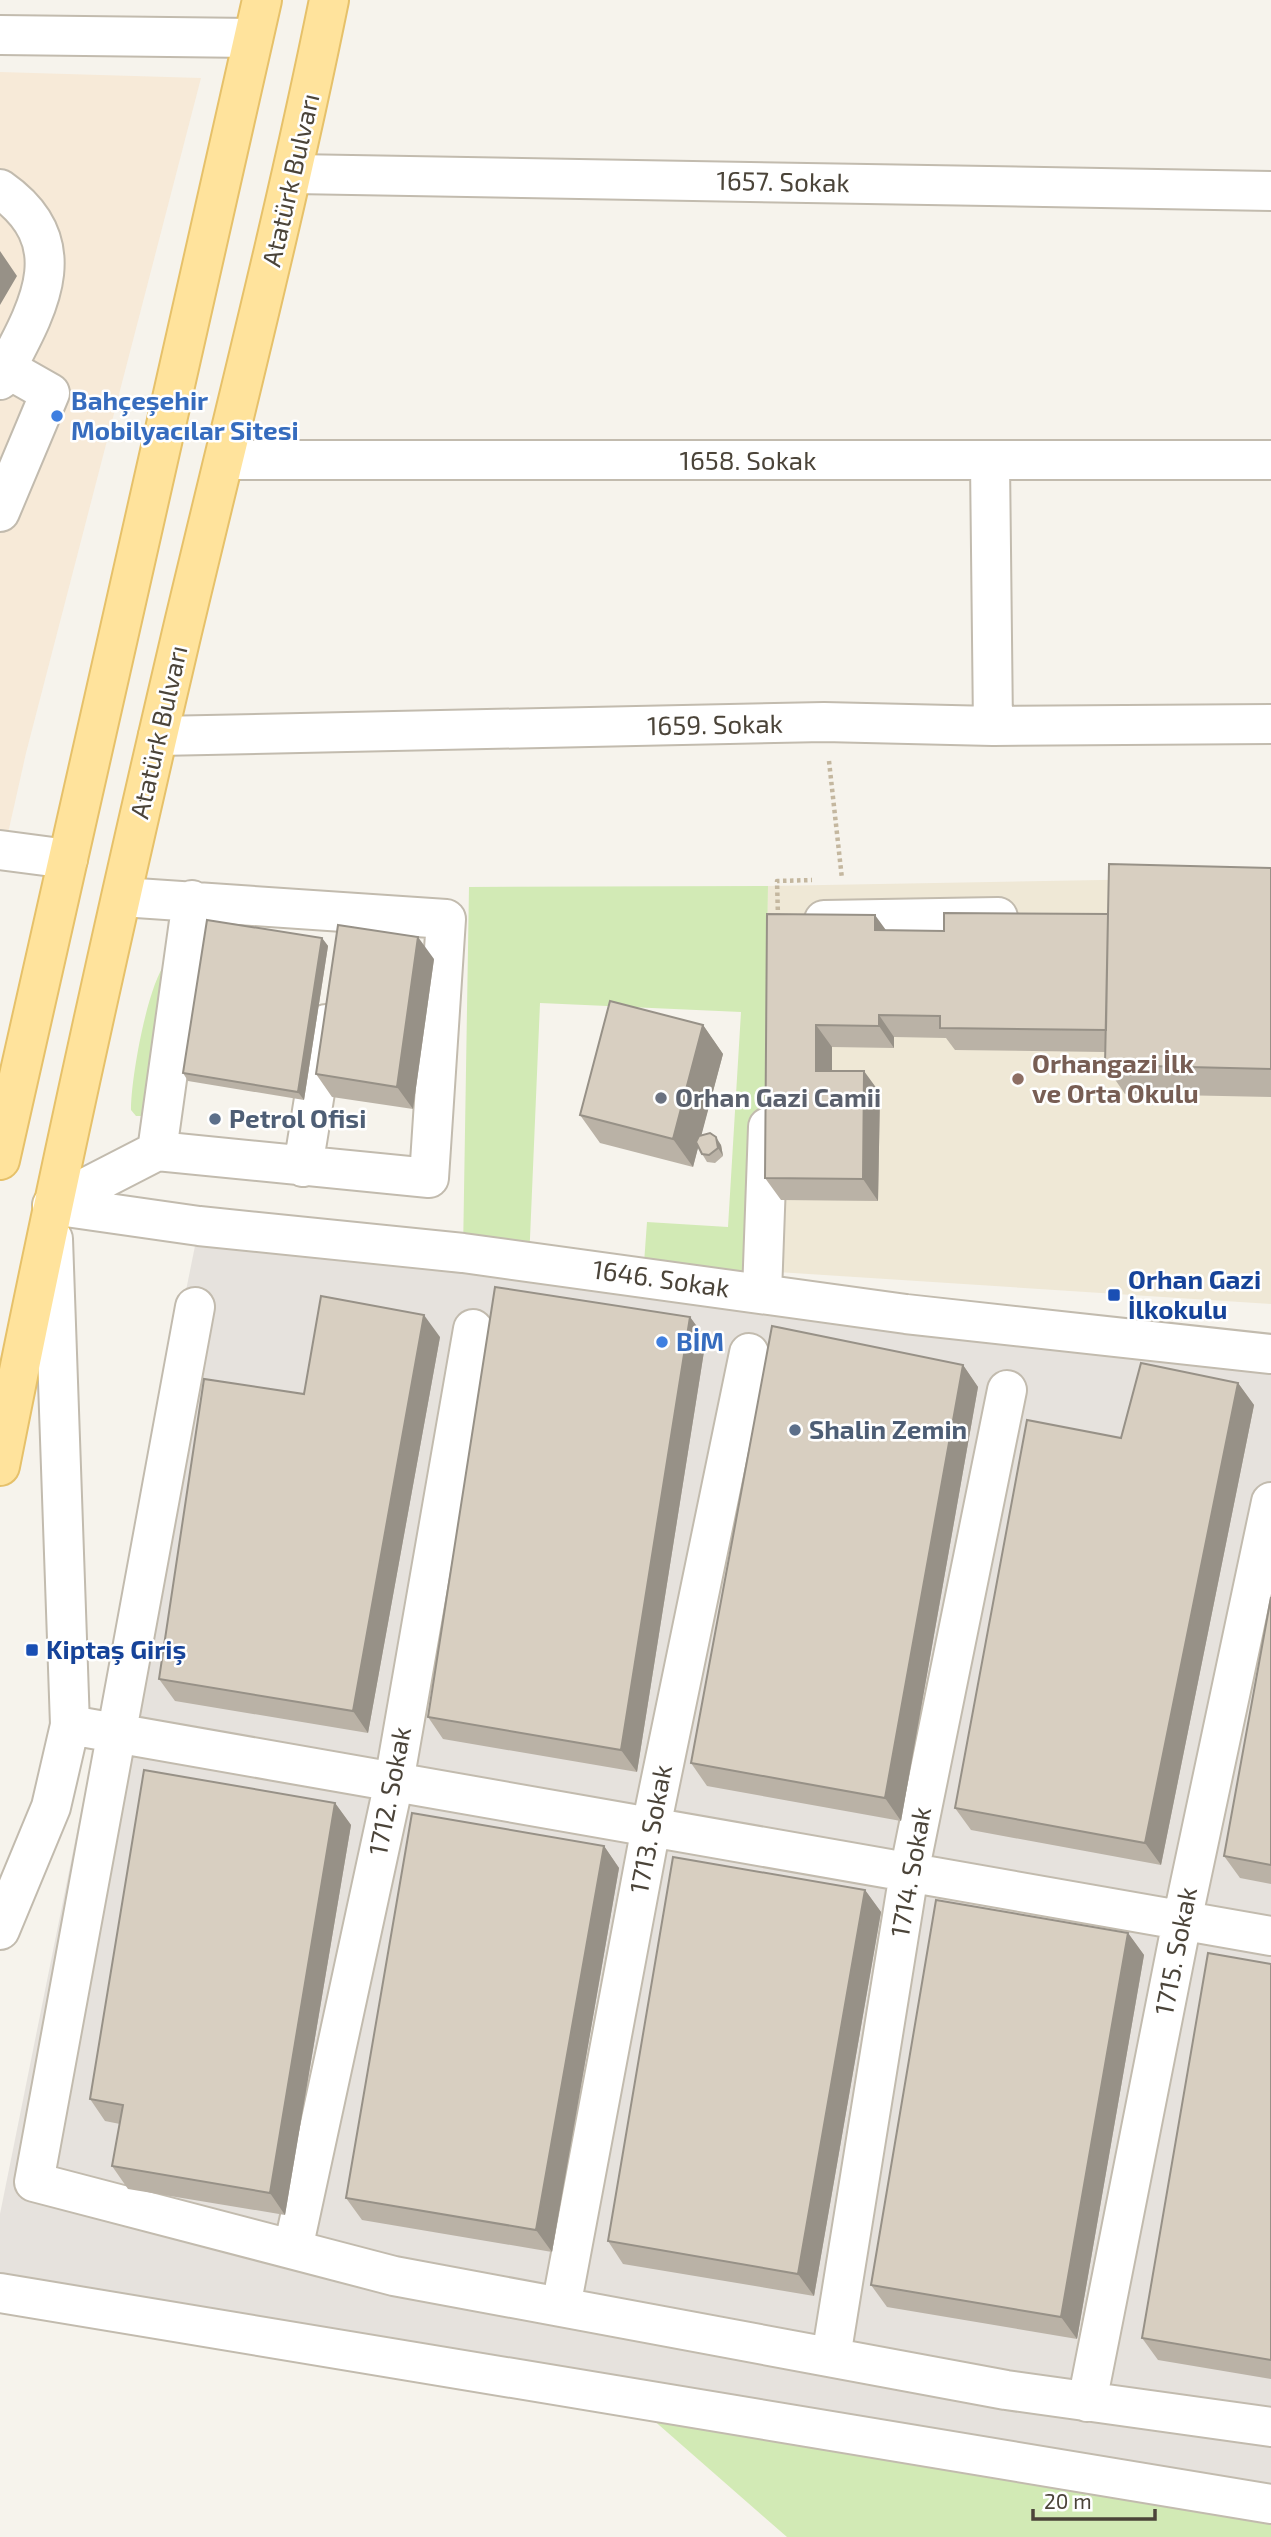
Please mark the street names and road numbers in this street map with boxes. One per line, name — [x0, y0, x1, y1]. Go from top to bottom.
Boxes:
street label: Atatürk Bulvarı — [255, 90, 325, 269]
street label: 1657. Sokak — [716, 164, 850, 197]
street label: 1658. Sokak — [680, 444, 816, 475]
street label: Atatürk Bulvarı — [123, 642, 193, 821]
street label: 1659. Sokak — [647, 707, 783, 740]
street label: 1646. Sokak — [591, 1253, 732, 1302]
street label: 1712. Sokak — [361, 1724, 416, 1858]
street label: 1713. Sokak — [622, 1762, 677, 1896]
street label: 1714. Sokak — [883, 1804, 936, 1939]
street label: 1715. Sokak — [1147, 1884, 1202, 2017]

